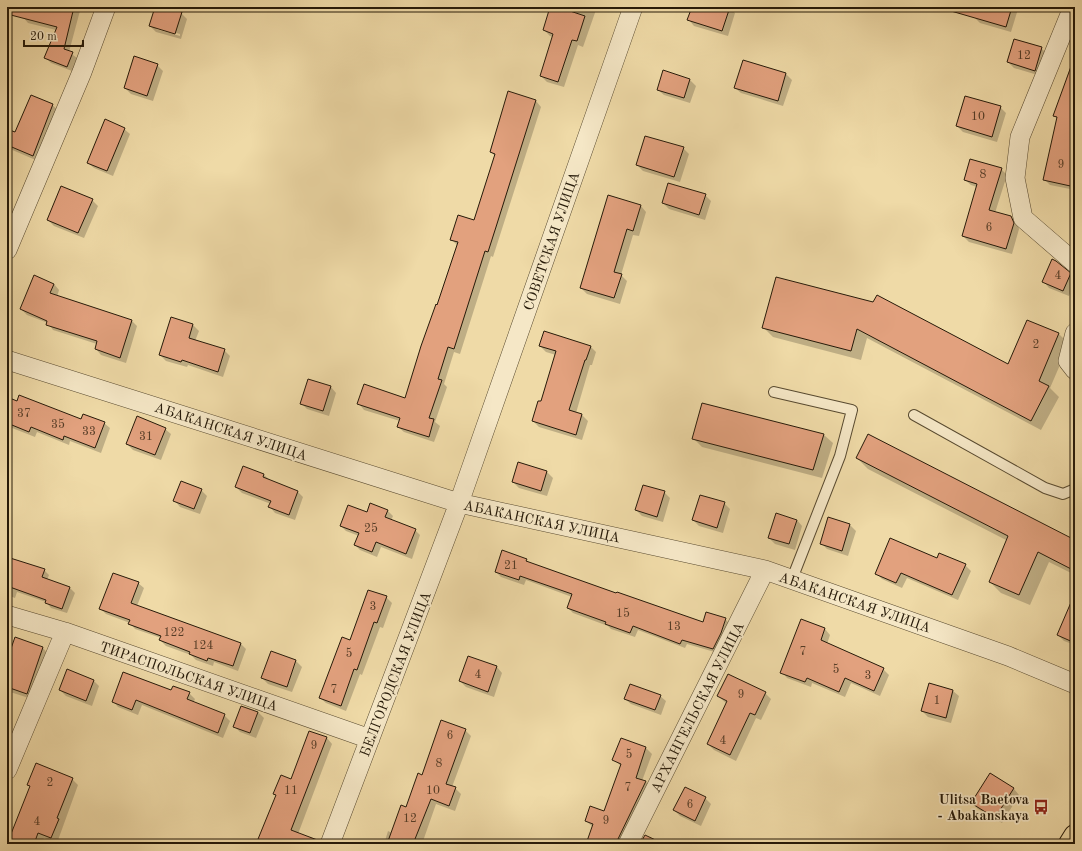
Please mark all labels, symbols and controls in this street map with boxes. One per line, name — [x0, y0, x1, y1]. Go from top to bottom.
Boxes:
scale bar — [24, 22, 83, 48]
text: 20 m — [30, 31, 57, 43]
house number: 12 — [1017, 50, 1031, 62]
house number: 10 — [971, 111, 985, 123]
house number: 9 — [1058, 159, 1064, 171]
house number: 8 — [980, 169, 987, 181]
street label: СОВЕТСКАЯ УЛИЦА — [522, 170, 582, 313]
house number: 6 — [986, 222, 993, 234]
house number: 4 — [1055, 270, 1062, 282]
house number: 2 — [1033, 339, 1039, 351]
street label: АБАКАНСКАЯ УЛИЦА — [153, 401, 309, 463]
house number: 37 — [17, 408, 31, 420]
house number: 35 — [51, 418, 65, 431]
house number: 33 — [82, 426, 96, 438]
house number: 31 — [139, 431, 153, 443]
street label: АБАКАНСКАЯ УЛИЦА — [462, 499, 622, 545]
house number: 25 — [364, 522, 378, 535]
house number: 21 — [504, 560, 518, 572]
street label: АБАКАНСКАЯ УЛИЦА — [777, 570, 933, 636]
street label: БЕЛГОРОДСКАЯ УЛИЦА — [358, 589, 434, 759]
house number: 3 — [370, 601, 376, 613]
house number: 15 — [616, 607, 630, 620]
street label: АРХАНГЕЛЬСКАЯ УЛИЦА — [649, 620, 747, 795]
house number: 13 — [667, 621, 681, 633]
house number: 122 — [164, 627, 184, 639]
street label: ТИРАСПОЛЬСКАЯ УЛИЦА — [98, 640, 280, 714]
house number: 124 — [193, 640, 213, 652]
house number: 7 — [800, 646, 806, 658]
house number: 5 — [346, 647, 353, 660]
house number: 5 — [833, 663, 840, 676]
house number: 4 — [475, 669, 482, 681]
house number: 3 — [865, 670, 871, 682]
house number: 7 — [331, 684, 337, 696]
house number: 9 — [738, 689, 744, 701]
house number: 1 — [934, 695, 940, 707]
house number: 6 — [447, 730, 454, 742]
house number: 4 — [720, 735, 727, 747]
house number: 9 — [311, 740, 317, 752]
house number: 5 — [626, 748, 633, 761]
house number: 8 — [436, 758, 443, 770]
house number: 2 — [47, 777, 53, 789]
house number: 7 — [625, 782, 631, 794]
house number: 11 — [284, 785, 298, 797]
house number: 10 — [426, 785, 440, 797]
place label: Ulitsa Baetova - Abakanskaya — [938, 793, 1029, 823]
bus stop icon: Ulitsa Baetova - Abakanskaya — [1032, 798, 1050, 816]
house number: 6 — [687, 799, 694, 811]
house number: 12 — [403, 813, 417, 825]
house number: 9 — [603, 815, 609, 827]
house number: 4 — [34, 816, 41, 828]

